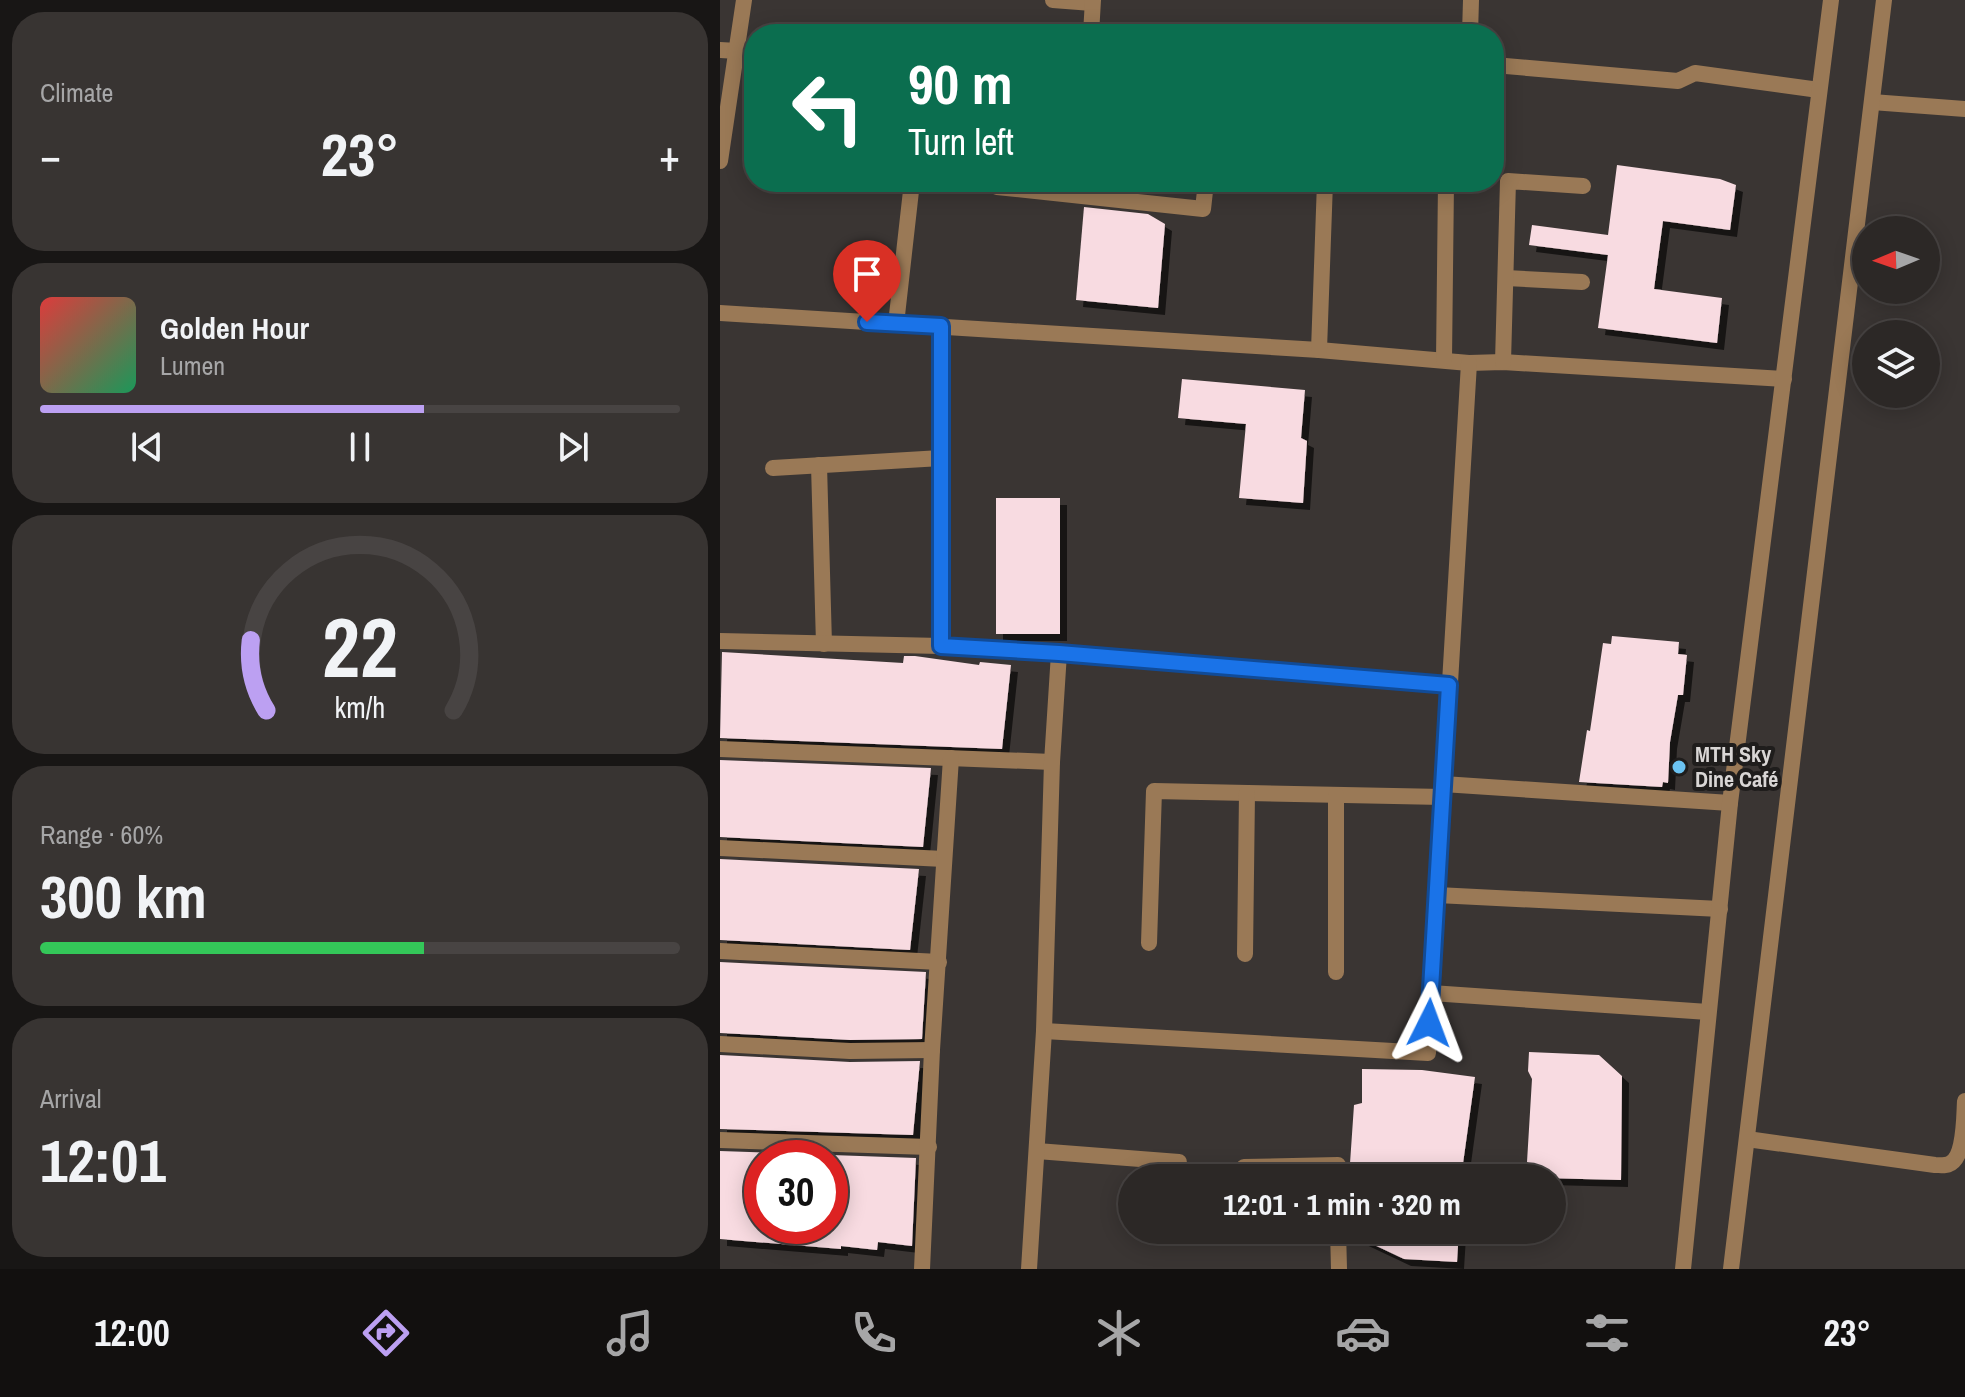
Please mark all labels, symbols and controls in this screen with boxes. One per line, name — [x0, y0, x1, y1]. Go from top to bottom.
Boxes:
text: 90 m — [908, 46, 1013, 121]
icon: left — [776, 56, 880, 160]
text: Climate — [40, 75, 113, 110]
text: 23° — [321, 114, 399, 195]
text: Turn left — [908, 118, 1014, 166]
text: − — [40, 125, 61, 185]
text: + — [659, 125, 680, 185]
north arrow — [1852, 216, 1940, 304]
map controls — [1852, 216, 1940, 408]
pin — [833, 240, 901, 322]
icon: arrive — [845, 252, 889, 296]
text: Golden Hour — [160, 308, 309, 348]
button: layers — [1852, 320, 1940, 408]
text: Lumen — [160, 348, 225, 383]
icon: previous — [125, 425, 169, 469]
icon: pause — [338, 425, 382, 469]
icon: next — [551, 425, 595, 469]
text: 22 — [322, 590, 398, 702]
text: km/h — [335, 688, 385, 727]
place label: MTH Sky Dine Café — [1695, 739, 1778, 794]
marker: MTH Sky Dine Café — [1670, 758, 1688, 776]
text: Range · 60% — [40, 817, 163, 852]
text: 300 km — [40, 856, 207, 937]
position arrow — [1387, 981, 1471, 1065]
text: Arrival — [40, 1081, 102, 1116]
text: 12:01 — [40, 1120, 166, 1201]
speed limit sign: 30 — [744, 1140, 848, 1244]
text: 12:01 · 1 min · 320 m — [1223, 1184, 1461, 1224]
icon: directions — [358, 1305, 414, 1361]
icon: music — [602, 1305, 658, 1361]
icon: phone — [846, 1305, 902, 1361]
icon: climate — [1091, 1305, 1147, 1361]
icon: car — [1335, 1305, 1391, 1361]
icon: filters — [1579, 1305, 1635, 1361]
text: 12:00 — [94, 1309, 170, 1357]
text: 23° — [1824, 1309, 1871, 1357]

